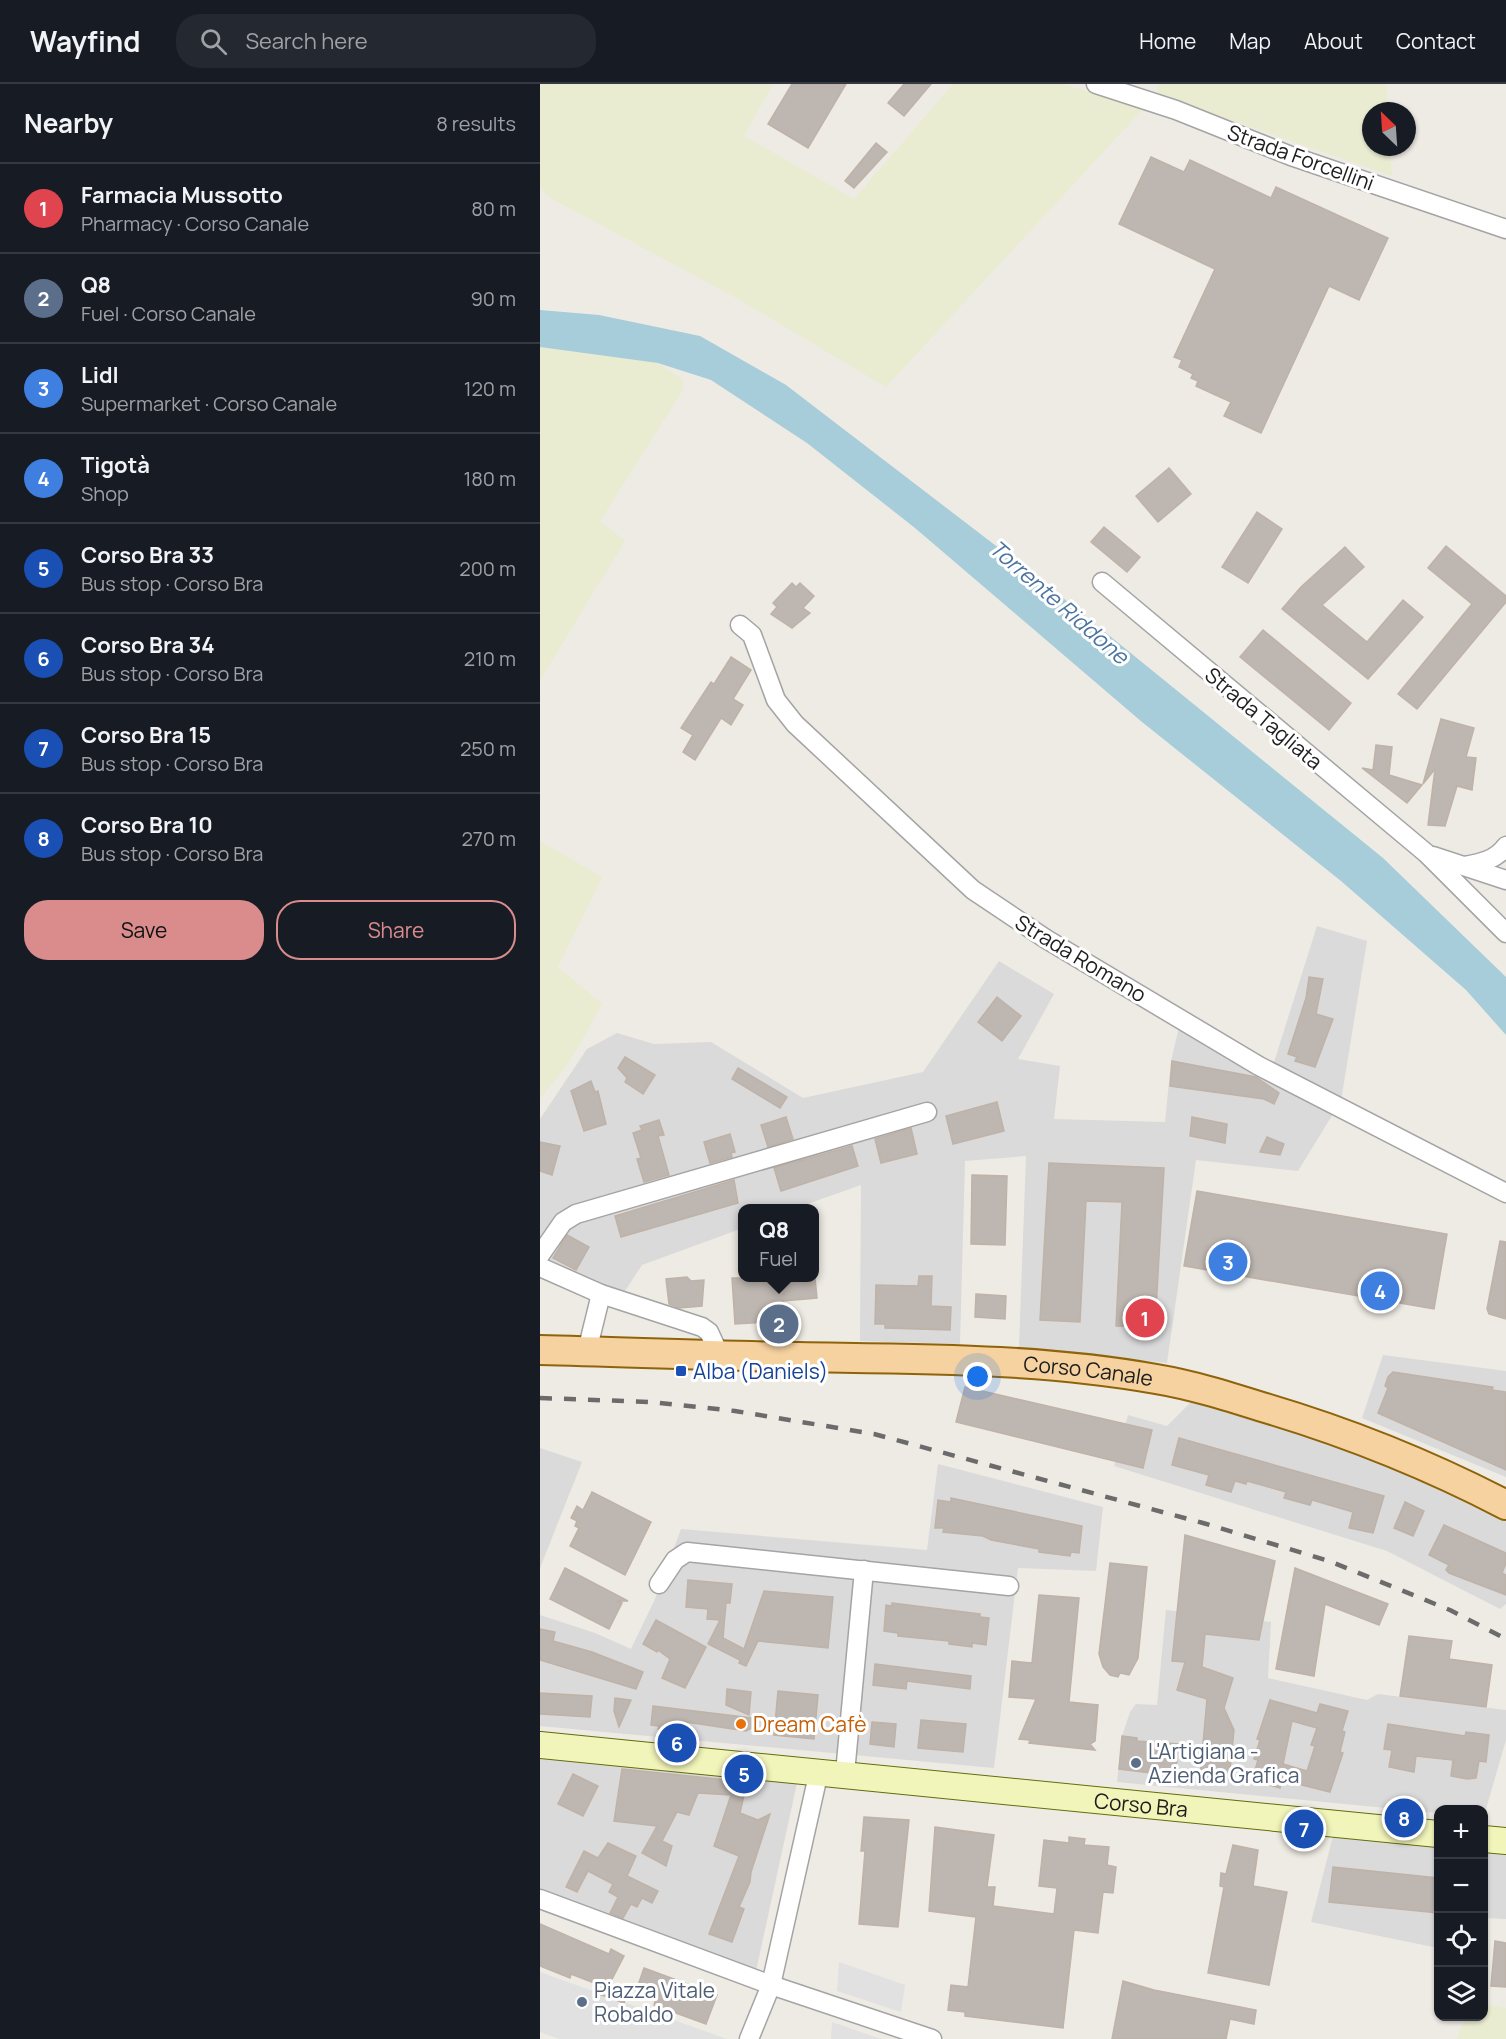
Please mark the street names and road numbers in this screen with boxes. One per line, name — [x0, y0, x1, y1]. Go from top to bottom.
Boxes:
street label: Strada Forcellini — [1224, 117, 1378, 197]
street label: Strada Tagliata — [1199, 661, 1329, 775]
street label: Strada Romano — [1010, 908, 1152, 1008]
street label: Corso Canale — [1023, 1349, 1155, 1392]
street label: Corso Bra — [1093, 1786, 1189, 1823]

